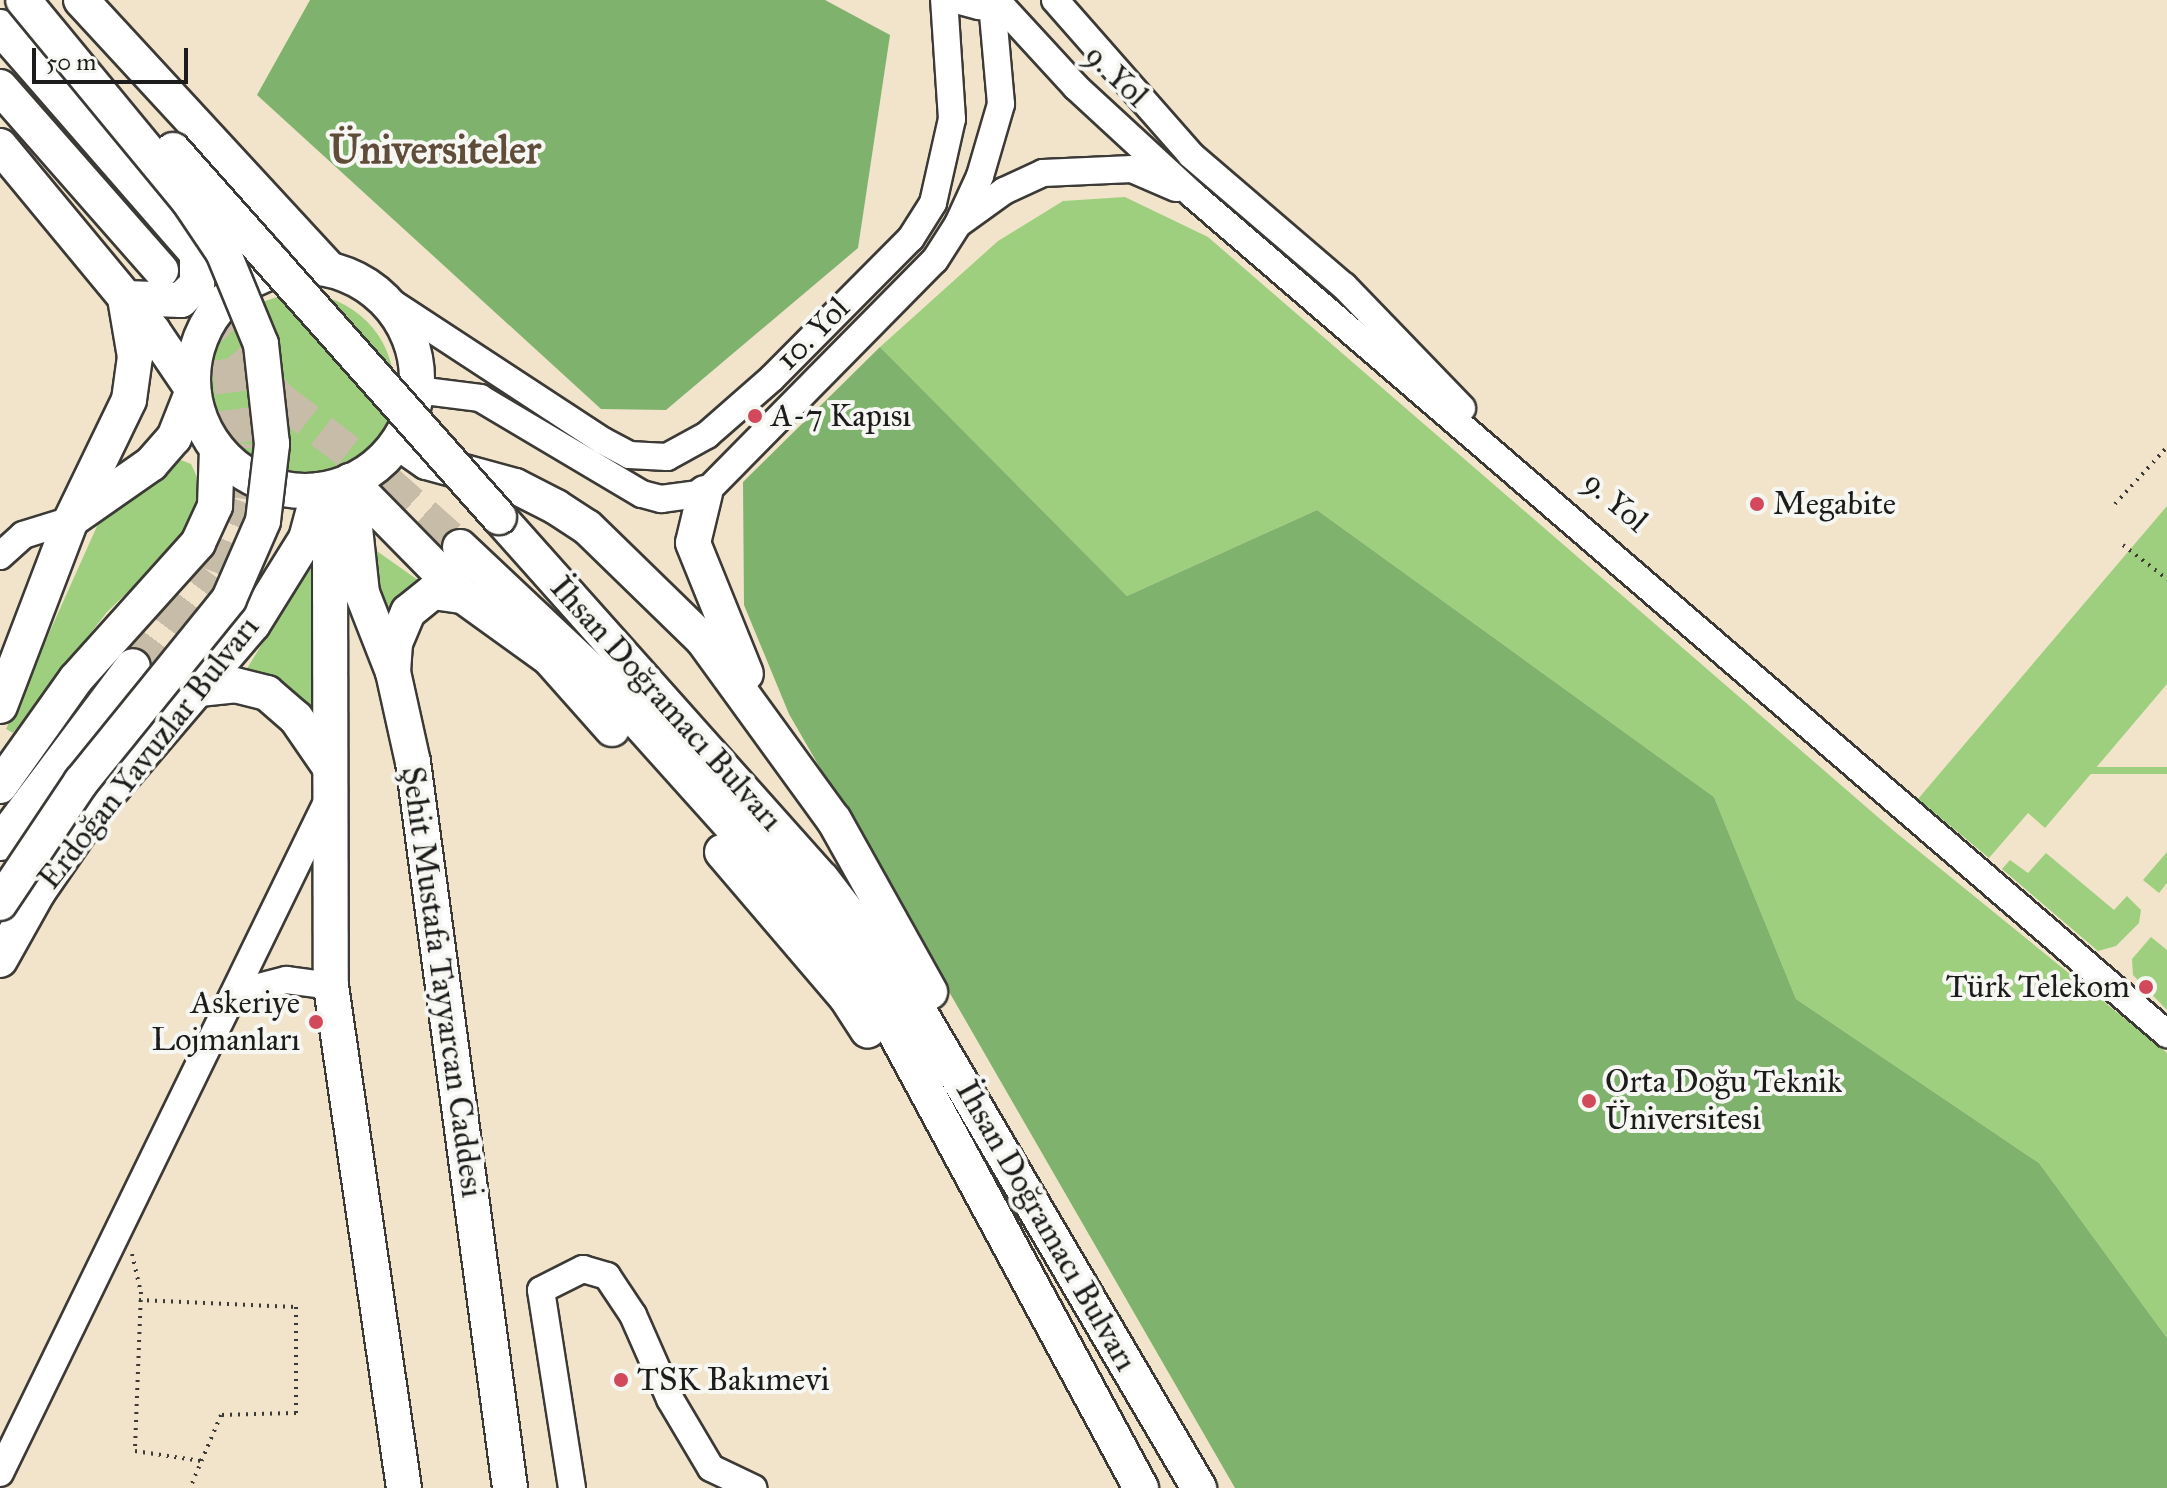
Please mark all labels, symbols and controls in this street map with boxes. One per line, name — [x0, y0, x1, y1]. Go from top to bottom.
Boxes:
scale bar — [36, 32, 192, 82]
street label: 9. Yol — [1076, 37, 1156, 115]
text: 50 m — [46, 47, 96, 77]
district label: Üniversiteler — [329, 126, 541, 174]
street label: 10. Yol — [768, 289, 858, 379]
place label: A-7 Kapısı — [771, 397, 911, 435]
marker: A-7 Kapısı — [746, 407, 764, 425]
street label: 9. Yol — [1575, 463, 1655, 541]
place label: Megabite — [1773, 485, 1896, 523]
marker: Megabite — [1748, 495, 1766, 513]
street label: İhsan Doğramacı Bulvarı — [542, 569, 790, 839]
street label: Erdoğan Yavuzlar Bulvarı — [30, 609, 268, 897]
street label: Şehit Mustafa Tayyarcan Caddesi — [393, 764, 491, 1200]
place label: Türk Telekom — [1946, 968, 2130, 1006]
marker: Türk Telekom — [2137, 978, 2155, 996]
place label: Askeriye Lojmanları — [152, 985, 300, 1060]
marker: Askeriye Lojmanları — [307, 1013, 325, 1031]
place label: Orta Doğu Teknik Üniversitesi — [1605, 1064, 1842, 1139]
street label: İhsan Doğramacı Bulvarı — [947, 1074, 1145, 1378]
marker: Orta Doğu Teknik Üniversitesi — [1580, 1092, 1598, 1110]
place label: TSK Bakımevi — [637, 1361, 830, 1399]
marker: TSK Bakımevi — [612, 1371, 630, 1389]

